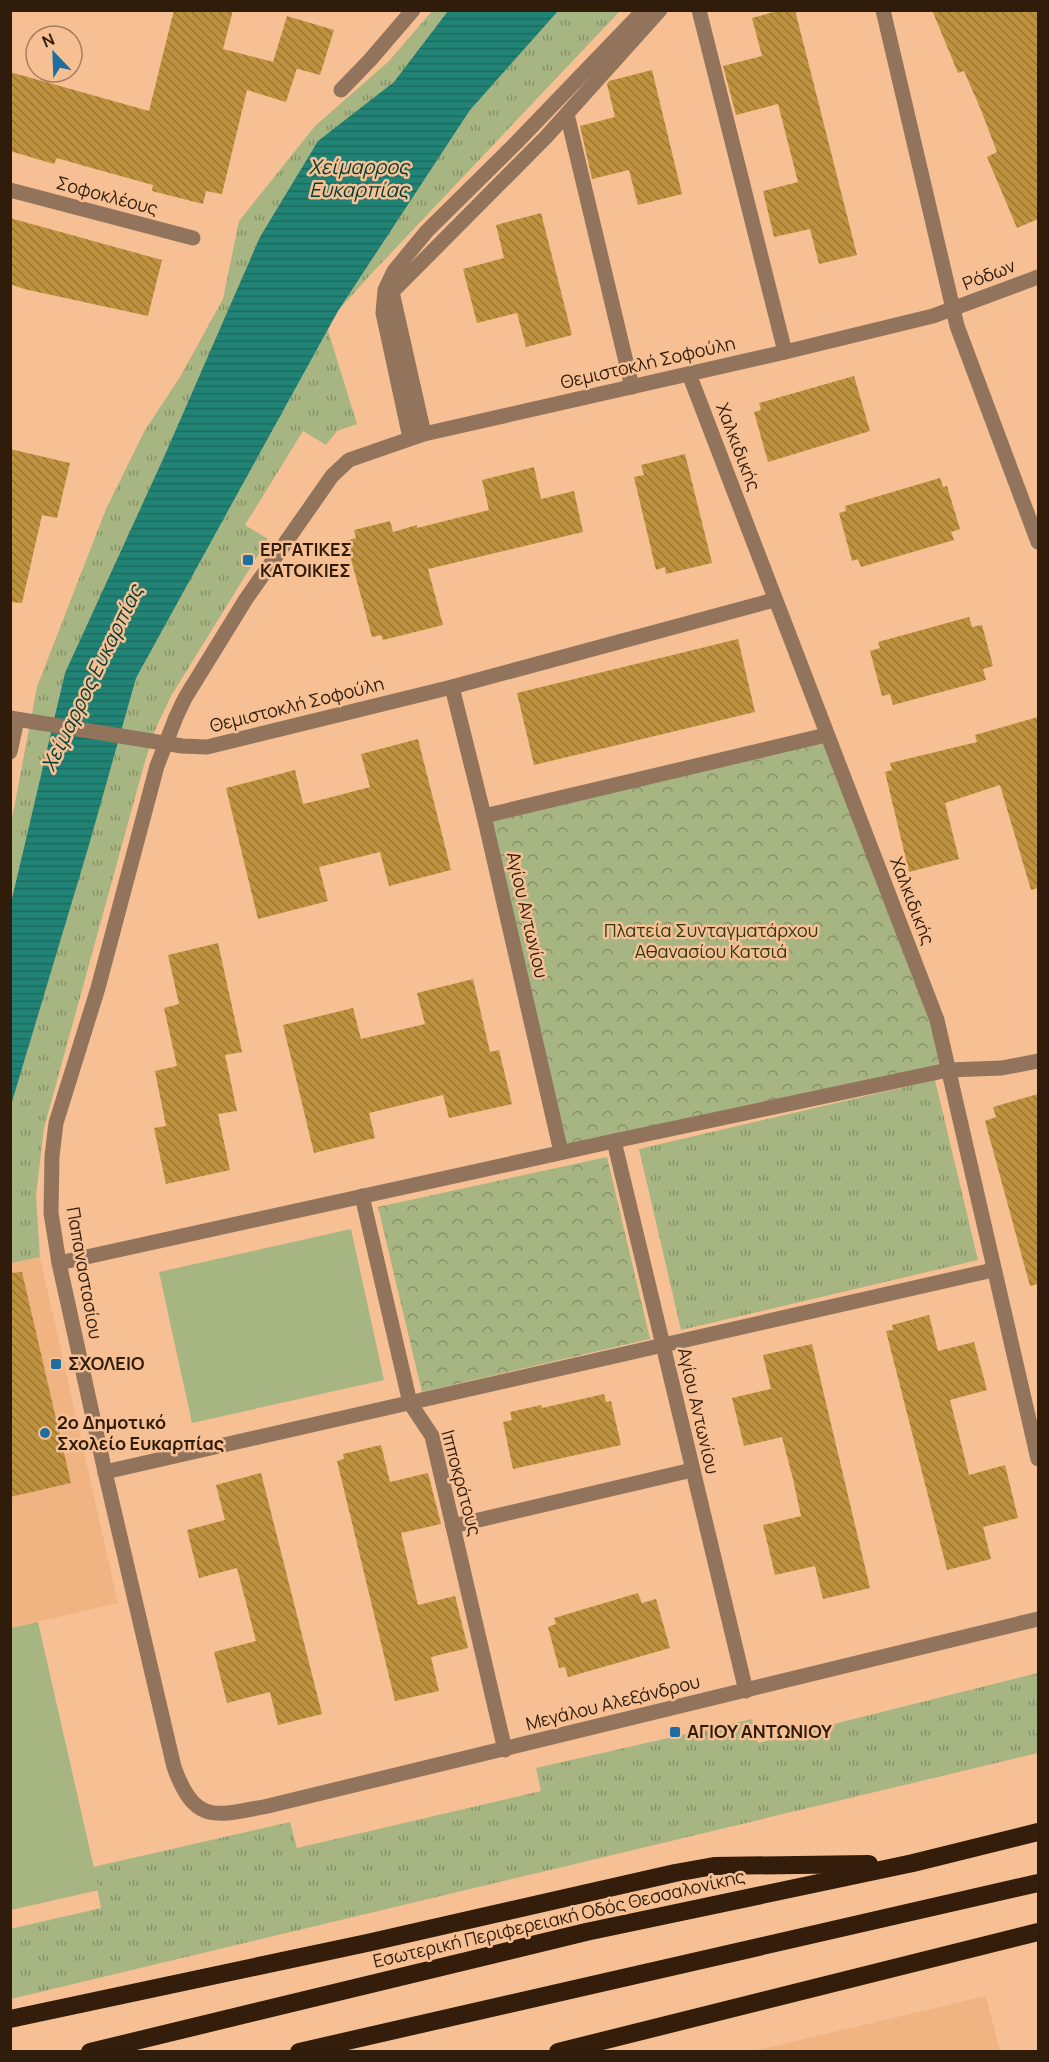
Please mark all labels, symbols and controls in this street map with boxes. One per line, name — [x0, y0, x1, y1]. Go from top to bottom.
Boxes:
north arrow — [24, 24, 84, 84]
text: N — [39, 28, 58, 53]
water label: Χείμαρρος Ευκαρπίας — [309, 153, 411, 203]
street label: Σοφοκλέους — [54, 170, 161, 220]
street label: Ρόδων — [959, 253, 1019, 295]
street label: Θεμιστοκλή Σοφούλη — [558, 330, 737, 394]
street label: Χαλκιδικής — [711, 399, 767, 494]
place label: ΕΡΓΑΤΙΚΕΣ ΚΑΤΟΙΚΙΕΣ — [260, 537, 352, 582]
marker: ΕΡΓΑΤΙΚΕΣ ΚΑΤΟΙΚΙΕΣ — [241, 553, 255, 567]
water label: Χείμαρρος Ευκαρπίας — [35, 578, 149, 775]
street label: Θεμιστοκλή Σοφούλη — [207, 671, 386, 737]
street label: Αγίου Αντωνίου — [502, 849, 554, 980]
street label: Χαλκιδικής — [885, 853, 941, 948]
park label: Πλατεία Συνταγματάρχου Αθανασίου Κατσιά — [604, 918, 818, 963]
street label: Παπαναστασίου — [62, 1205, 108, 1341]
street label: Αγίου Αντωνίου — [673, 1345, 725, 1476]
place label: ΣΧΟΛΕΙΟ — [68, 1351, 144, 1375]
marker: ΣΧΟΛΕΙΟ — [49, 1357, 63, 1371]
place label: 2ο Δημοτικό Σχολείο Ευκαρπίας — [57, 1410, 224, 1455]
marker: 2ο Δημοτικό Σχολείο Ευκαρπίας — [38, 1426, 52, 1440]
street label: Ιπποκράτους — [436, 1427, 488, 1538]
street label: Μεγάλου Αλεξάνδρου — [523, 1669, 702, 1735]
place label: ΑΓΙΟΥ ΑΝΤΩΝΙΟΥ — [687, 1719, 832, 1743]
marker: ΑΓΙΟΥ ΑΝΤΩΝΙΟΥ — [668, 1725, 682, 1739]
street label: Εσωτερική Περιφερειακή Οδός Θεσσαλονίκης — [370, 1863, 747, 1973]

